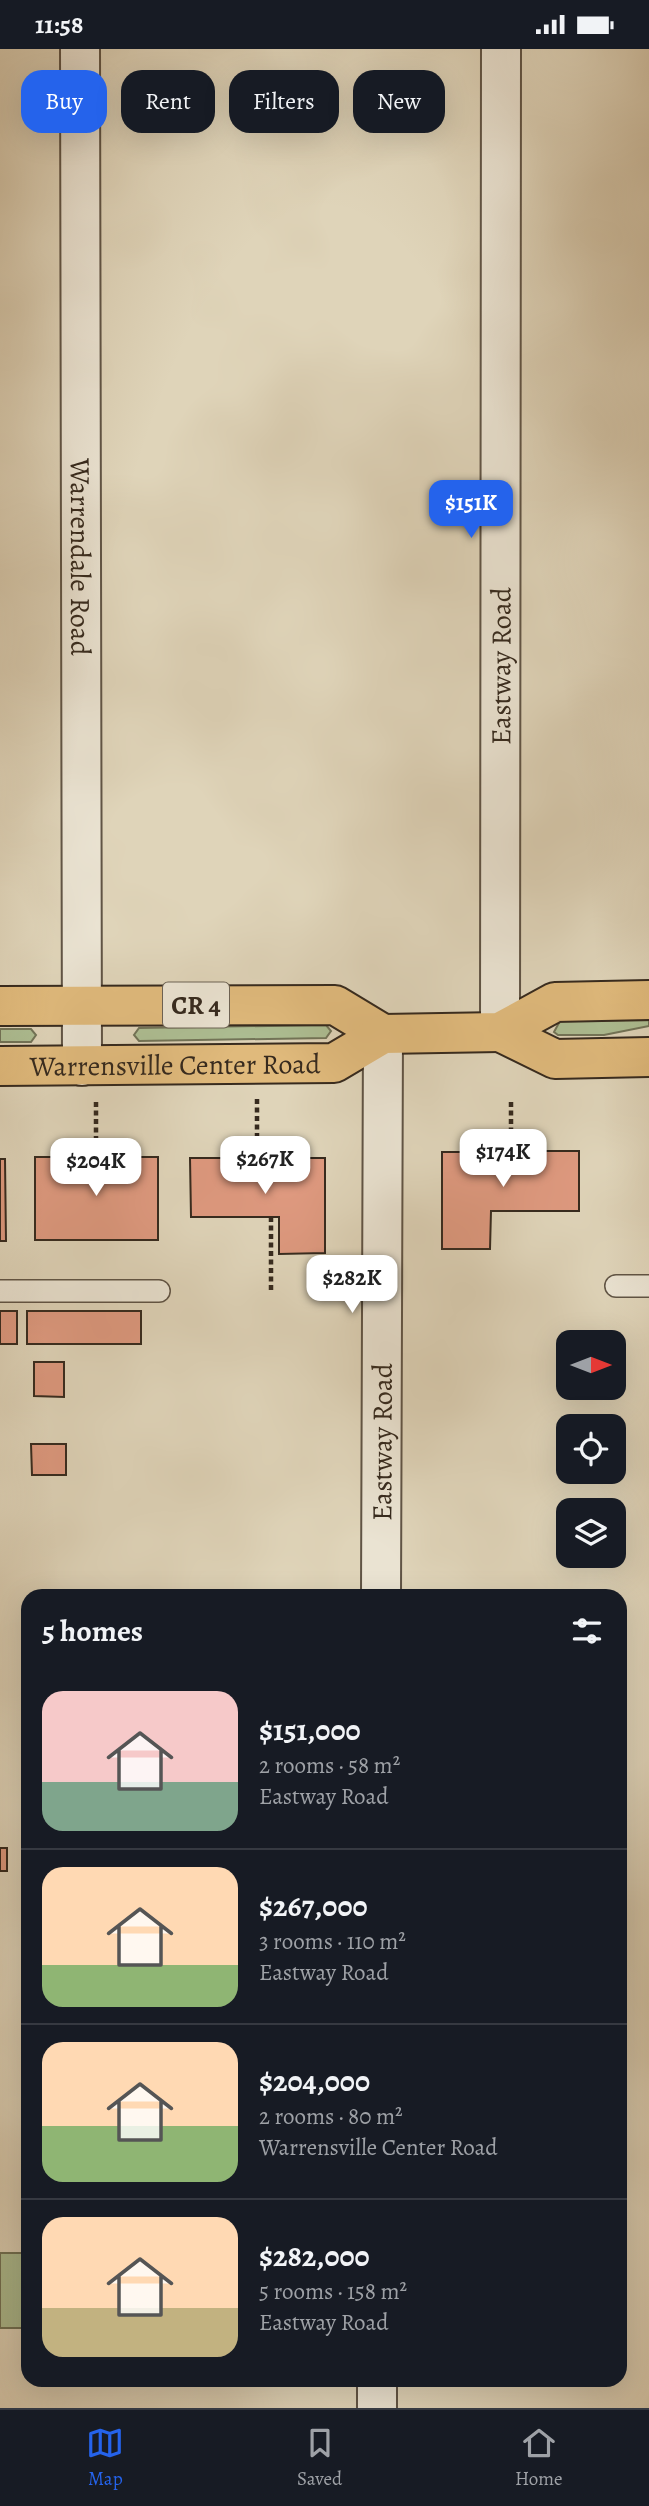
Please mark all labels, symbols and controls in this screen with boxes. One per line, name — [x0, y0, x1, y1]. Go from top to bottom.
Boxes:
text: 11:58 — [35, 7, 83, 42]
chip: Buy — [21, 70, 107, 133]
chip: Rent — [121, 70, 215, 133]
chip: Filters — [229, 70, 339, 133]
chip: New — [353, 70, 445, 133]
street label: Warrendale Road — [61, 457, 99, 657]
pin: $151K — [422, 481, 520, 540]
text: $151K — [445, 487, 497, 518]
street label: Eastway Road — [482, 586, 520, 745]
road number: CR 4 — [163, 983, 229, 1028]
street label: Warrensville Center Road — [28, 1045, 321, 1086]
pin: $174K — [454, 1129, 552, 1189]
text: $174K — [476, 1136, 530, 1167]
pin: $267K — [216, 1137, 314, 1196]
pin: $204K — [47, 1139, 145, 1198]
text: $267K — [236, 1143, 294, 1174]
text: $204K — [66, 1145, 126, 1176]
pin: $282K — [303, 1255, 401, 1315]
text: $282K — [322, 1262, 382, 1293]
north arrow — [556, 1330, 626, 1400]
map controls — [556, 1330, 626, 1568]
street label: Eastway Road — [363, 1362, 402, 1521]
button: locate — [556, 1414, 626, 1484]
button: layers — [556, 1498, 626, 1568]
text: 5 homes — [42, 1611, 143, 1651]
icon: filters — [568, 1612, 606, 1650]
text: $151,000 — [259, 1710, 361, 1750]
icon: home — [98, 1719, 182, 1803]
text: 2 rooms · 58 m² — [259, 1750, 400, 1781]
text: Eastway Road — [259, 1781, 389, 1812]
text: $267,000 — [259, 1886, 368, 1926]
icon: home — [98, 1895, 182, 1979]
text: 3 rooms · 110 m² — [259, 1926, 406, 1957]
text: Eastway Road — [259, 1957, 389, 1988]
text: $204,000 — [259, 2061, 370, 2101]
icon: home — [98, 2070, 182, 2154]
text: 2 rooms · 80 m² — [259, 2101, 403, 2132]
text: Warrensville Center Road — [259, 2132, 498, 2163]
text: $282,000 — [259, 2236, 370, 2276]
icon: home — [98, 2245, 182, 2329]
text: 5 rooms · 158 m² — [259, 2276, 407, 2307]
text: Eastway Road — [259, 2307, 389, 2338]
tab: Map — [86, 2424, 124, 2492]
tab: Saved — [297, 2424, 342, 2492]
tab: Home — [515, 2424, 563, 2492]

